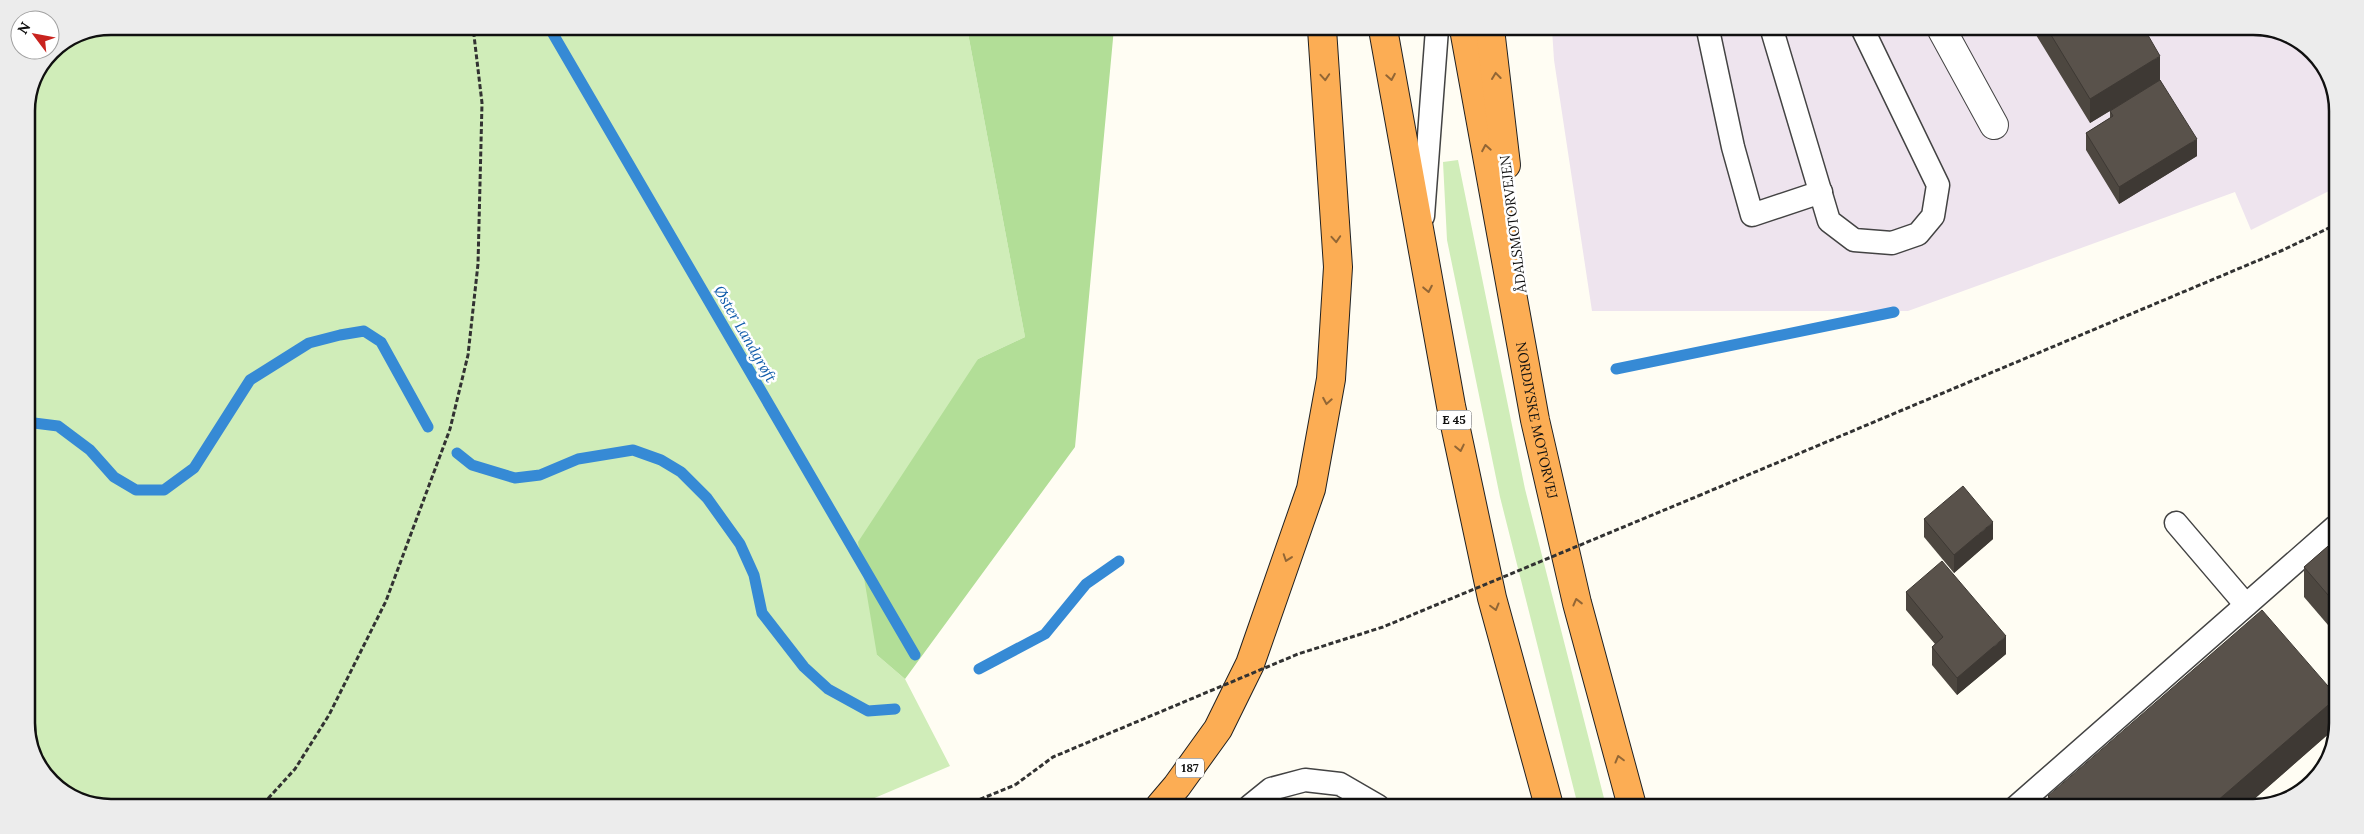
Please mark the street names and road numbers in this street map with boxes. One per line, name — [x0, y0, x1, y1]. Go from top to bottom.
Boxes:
street label: ÅDALSMOTORVEJEN — [1496, 154, 1531, 295]
street label: NORDJYSKE MOTORVEJ — [1512, 340, 1562, 501]
road number: E 45 — [1436, 410, 1472, 430]
road number: 187 — [1176, 758, 1204, 778]

